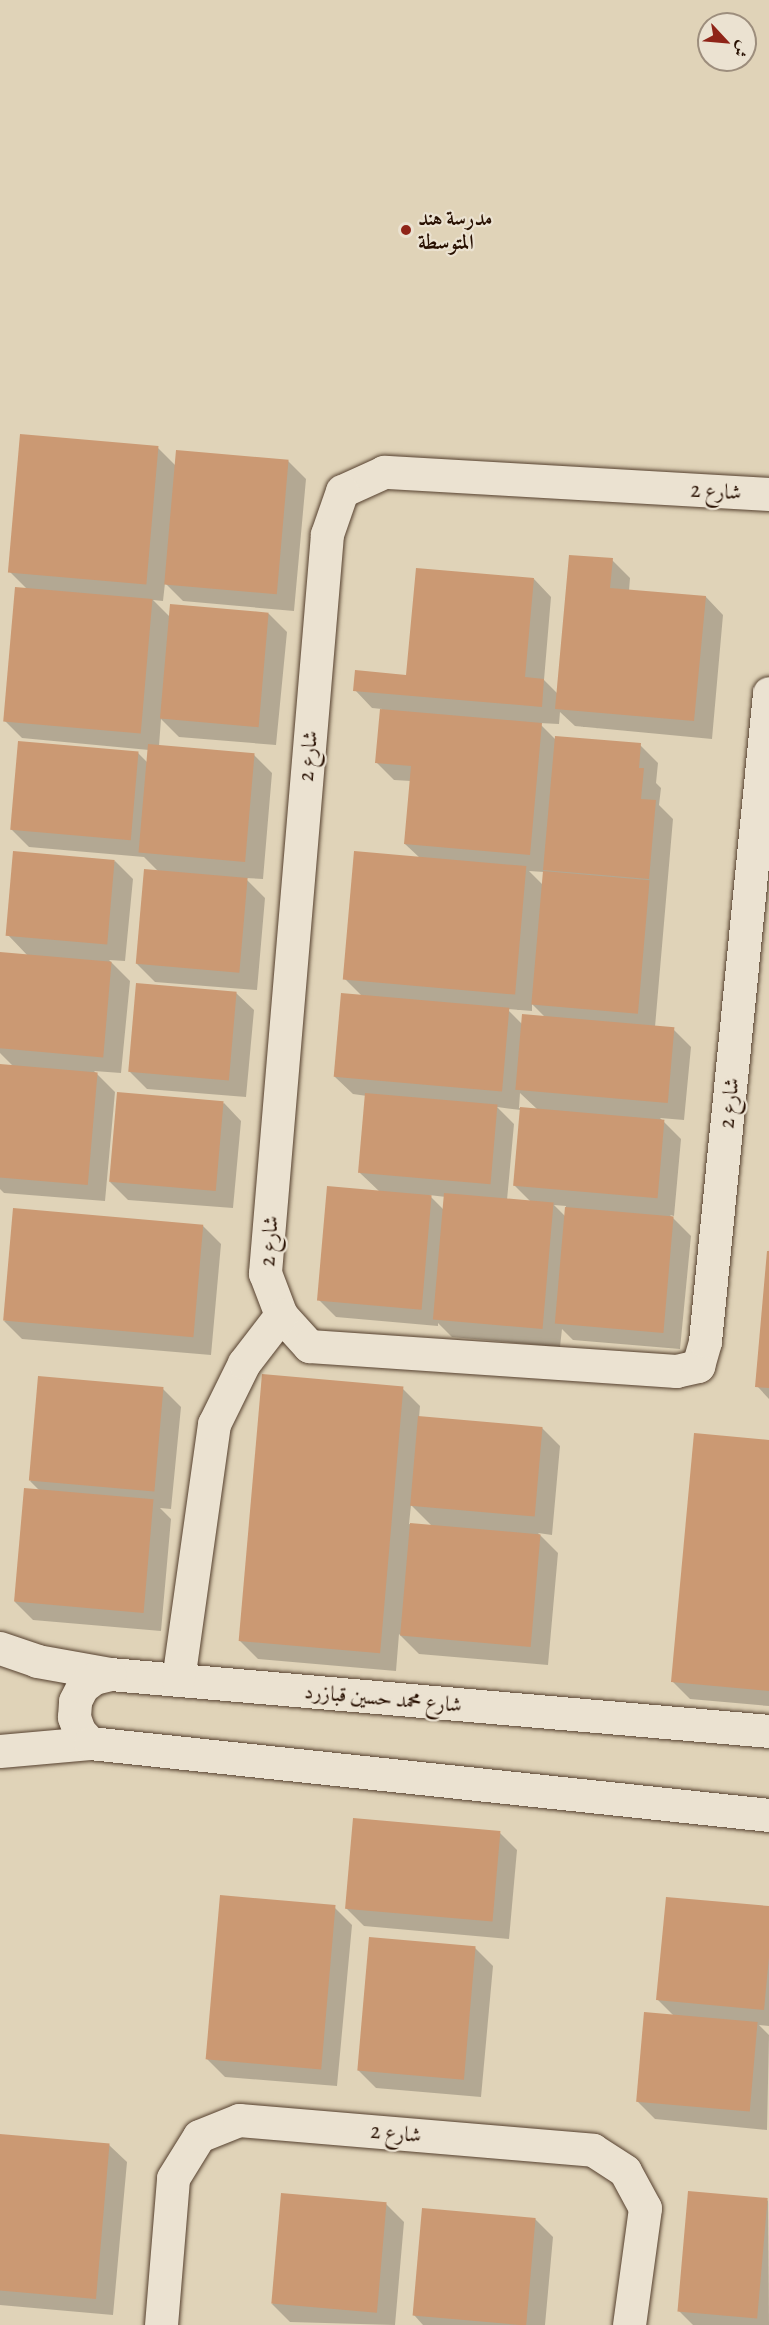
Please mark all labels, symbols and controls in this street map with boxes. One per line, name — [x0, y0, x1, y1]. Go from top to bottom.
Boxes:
north arrow — [697, 12, 757, 72]
text: ش — [728, 37, 755, 61]
place label: مدرسة هند المتوسطة — [418, 205, 492, 255]
marker: مدرسة هند المتوسطة — [399, 223, 413, 237]
street label: شارع 2 — [690, 477, 742, 505]
street label: شارع 2 — [293, 730, 323, 782]
street label: شارع 2 — [714, 1077, 744, 1129]
street label: شارع 2 — [255, 1215, 283, 1267]
street label: شارع محمد حسين قبازرد — [303, 1679, 463, 1717]
street label: شارع 2 — [370, 2118, 422, 2148]

